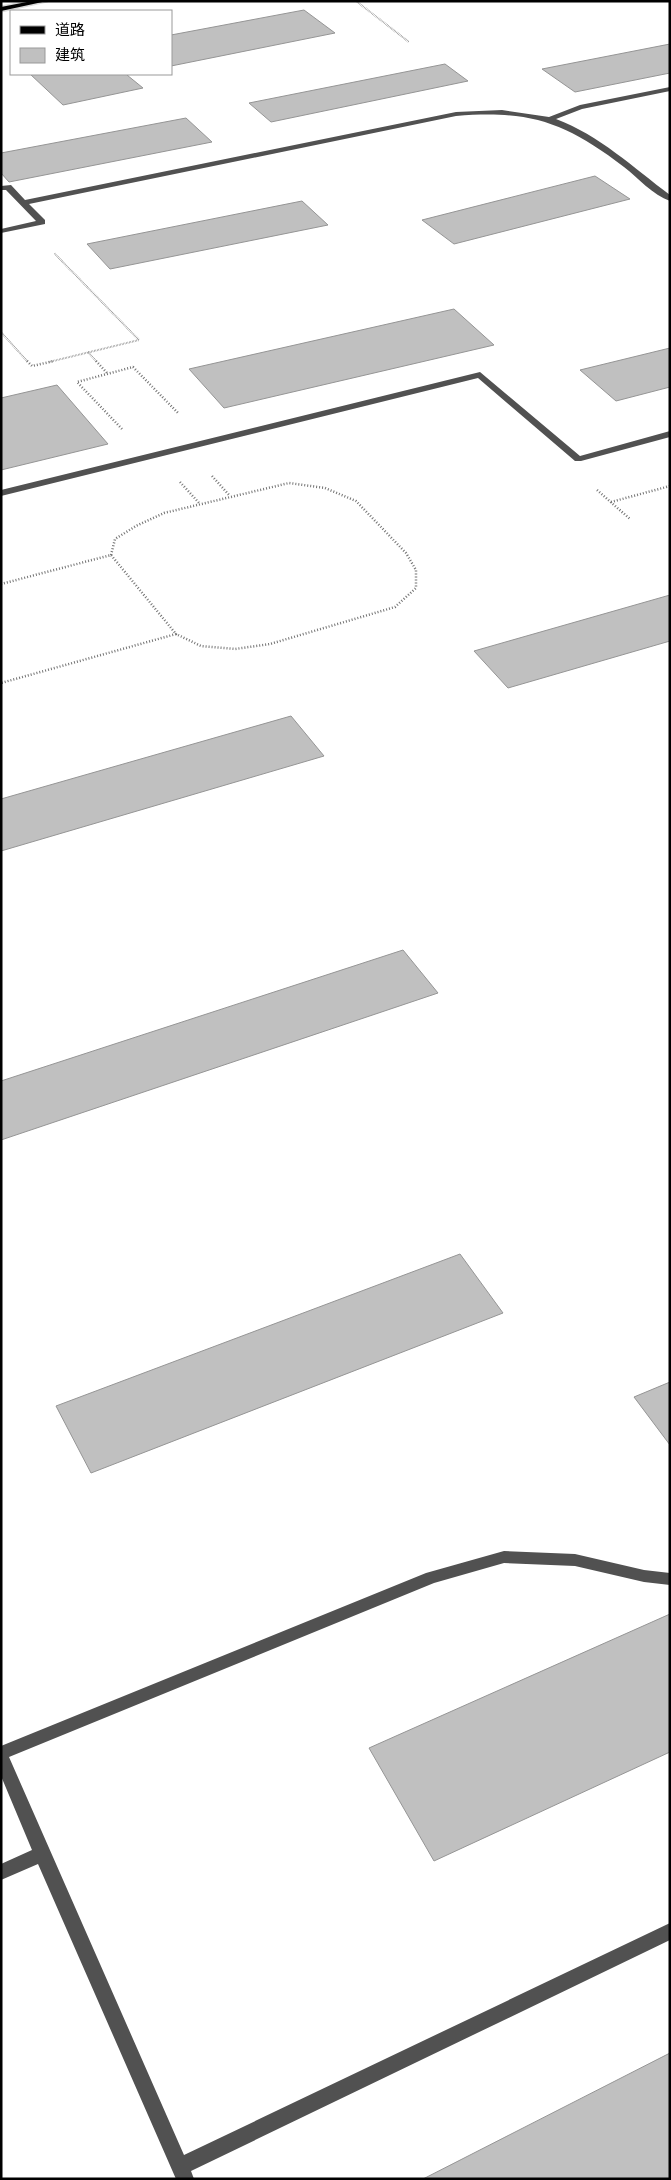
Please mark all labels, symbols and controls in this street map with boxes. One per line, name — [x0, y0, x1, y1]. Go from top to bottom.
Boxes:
legend — [10, 10, 172, 75]
text: 道路 — [55, 22, 85, 41]
text: 建筑 — [55, 47, 85, 66]

